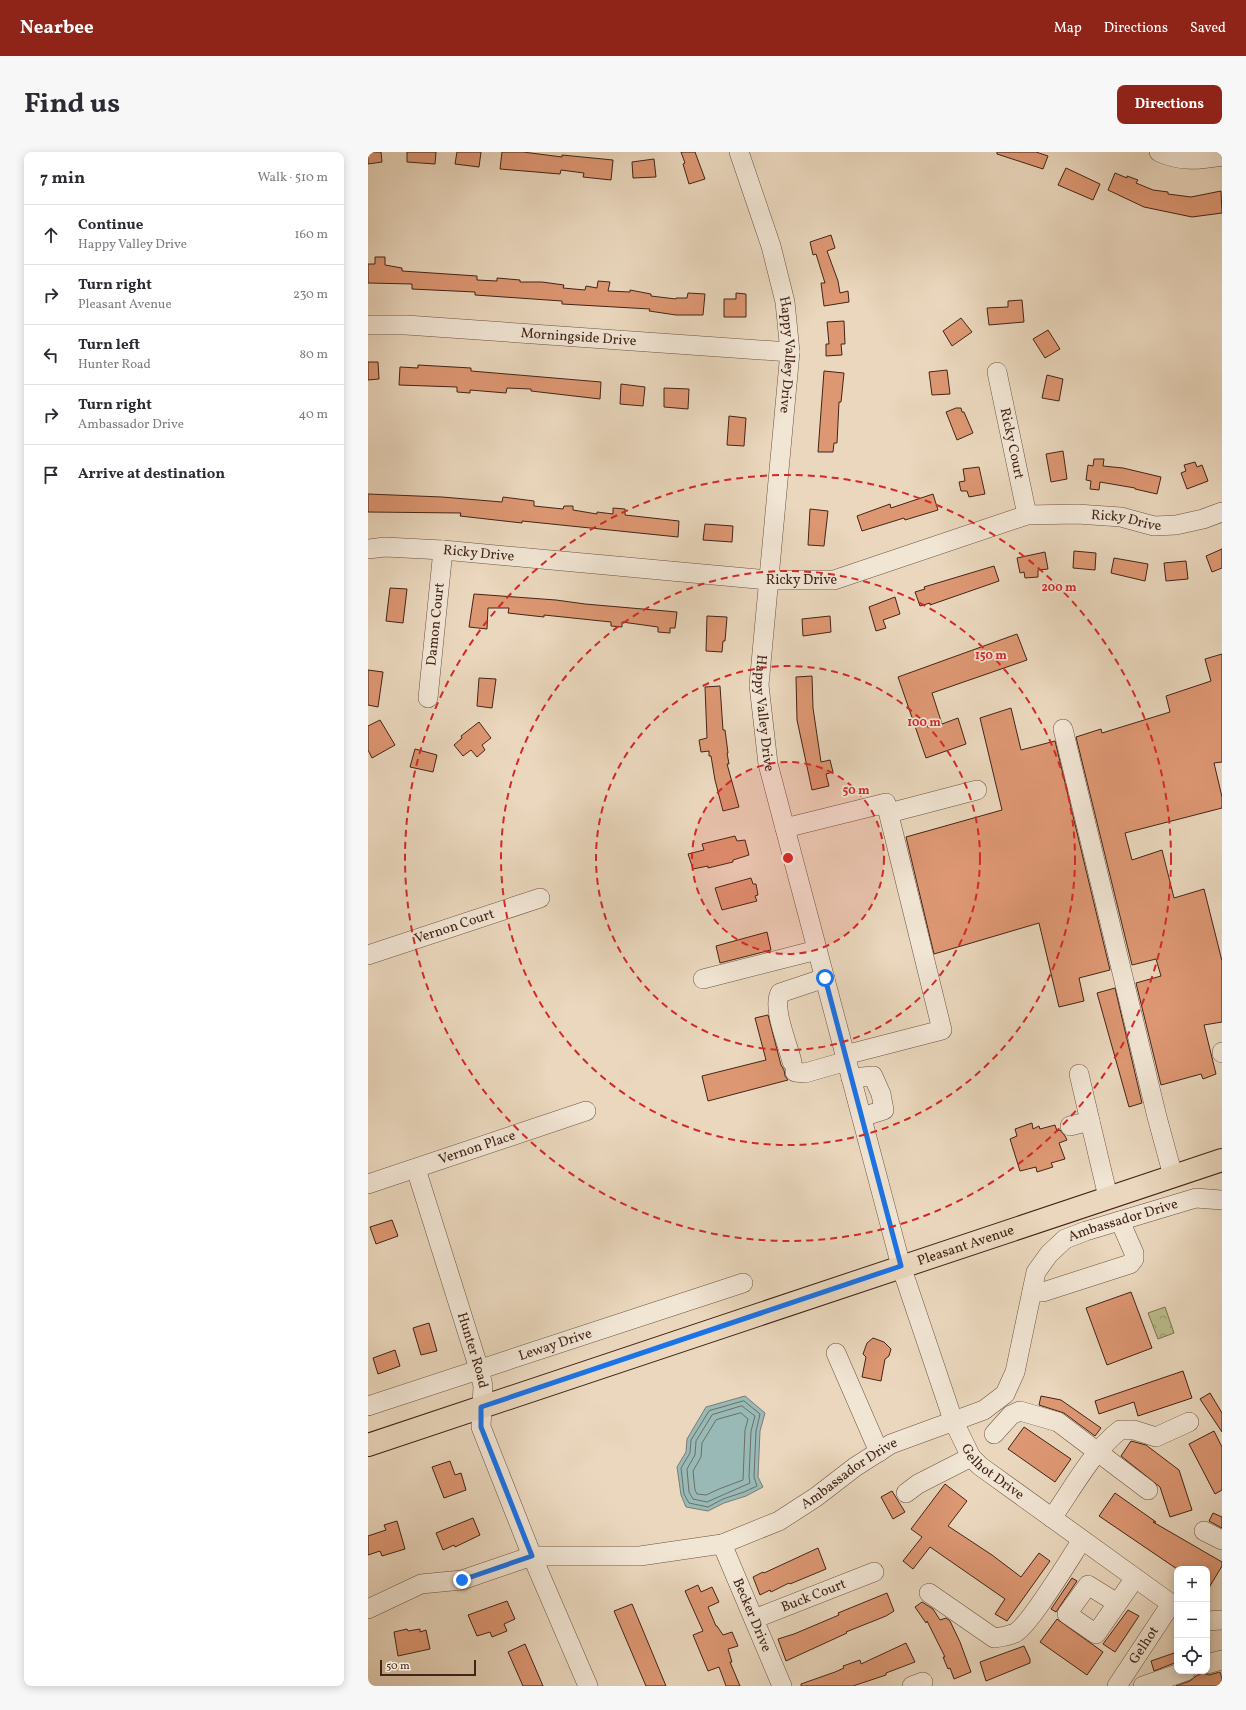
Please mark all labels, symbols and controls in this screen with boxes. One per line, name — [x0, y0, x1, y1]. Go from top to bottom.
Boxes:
text: Nearbee — [20, 15, 94, 41]
text: Map — [1054, 19, 1082, 38]
text: Directions — [1104, 19, 1168, 38]
text: Saved — [1190, 19, 1226, 38]
text: Find us — [24, 85, 120, 124]
button: Directions — [1117, 85, 1222, 124]
text: 7 min — [40, 167, 85, 190]
text: Walk · 510 m — [257, 169, 328, 187]
text: Continue — [78, 215, 143, 236]
icon: ahead — [40, 224, 62, 246]
text: 160 m — [294, 226, 328, 244]
text: Happy Valley Drive — [78, 236, 187, 254]
text: Turn right — [78, 275, 152, 296]
icon: right — [40, 284, 62, 306]
text: 230 m — [293, 286, 328, 304]
street label: Happy Valley Drive — [774, 294, 800, 414]
text: Pleasant Avenue — [78, 296, 172, 314]
street label: Morningside Drive — [520, 324, 637, 351]
text: Turn left — [78, 335, 140, 356]
icon: left — [40, 344, 62, 366]
text: 80 m — [299, 346, 328, 364]
text: Hunter Road — [78, 356, 151, 374]
text: Turn right — [78, 395, 152, 416]
icon: right — [40, 404, 62, 426]
text: 40 m — [299, 406, 328, 424]
street label: Ricky Court — [995, 406, 1029, 481]
text: Ambassador Drive — [78, 416, 184, 434]
icon: arrive — [40, 464, 62, 486]
text: Arrive at destination — [78, 464, 225, 485]
street label: Ricky Drive — [1090, 505, 1162, 536]
street label: Ricky Drive — [442, 541, 516, 566]
street label: Ricky Drive — [766, 571, 838, 590]
text: 200 m — [1041, 580, 1077, 596]
street label: Damon Court — [422, 582, 449, 667]
text: 150 m — [975, 648, 1007, 664]
street label: Happy Valley Drive — [749, 654, 779, 774]
text: 100 m — [907, 715, 941, 731]
text: 50 m — [842, 783, 870, 799]
centre of rings — [781, 851, 795, 865]
street label: Vernon Court — [412, 904, 497, 948]
route start — [816, 969, 834, 987]
street label: Vernon Place — [436, 1126, 518, 1169]
street label: Ambassador Drive — [1065, 1194, 1181, 1247]
street label: Pleasant Avenue — [915, 1220, 1017, 1271]
street label: Hunter Road — [452, 1310, 493, 1390]
street label: Leway Drive — [516, 1324, 595, 1365]
street label: Ambassador Drive — [797, 1433, 900, 1514]
street label: Gelhot Drive — [956, 1441, 1028, 1505]
map controls — [1174, 1566, 1210, 1674]
button: + — [1174, 1566, 1210, 1602]
route end — [453, 1571, 471, 1589]
street label: Buck Court — [778, 1574, 849, 1617]
street label: Becker Drive — [728, 1575, 776, 1655]
button: − — [1174, 1602, 1210, 1638]
street label: Gelhot — [1125, 1622, 1163, 1668]
button: locate — [1174, 1638, 1210, 1674]
scale bar — [380, 1658, 476, 1677]
text: 50 m — [386, 1659, 410, 1674]

